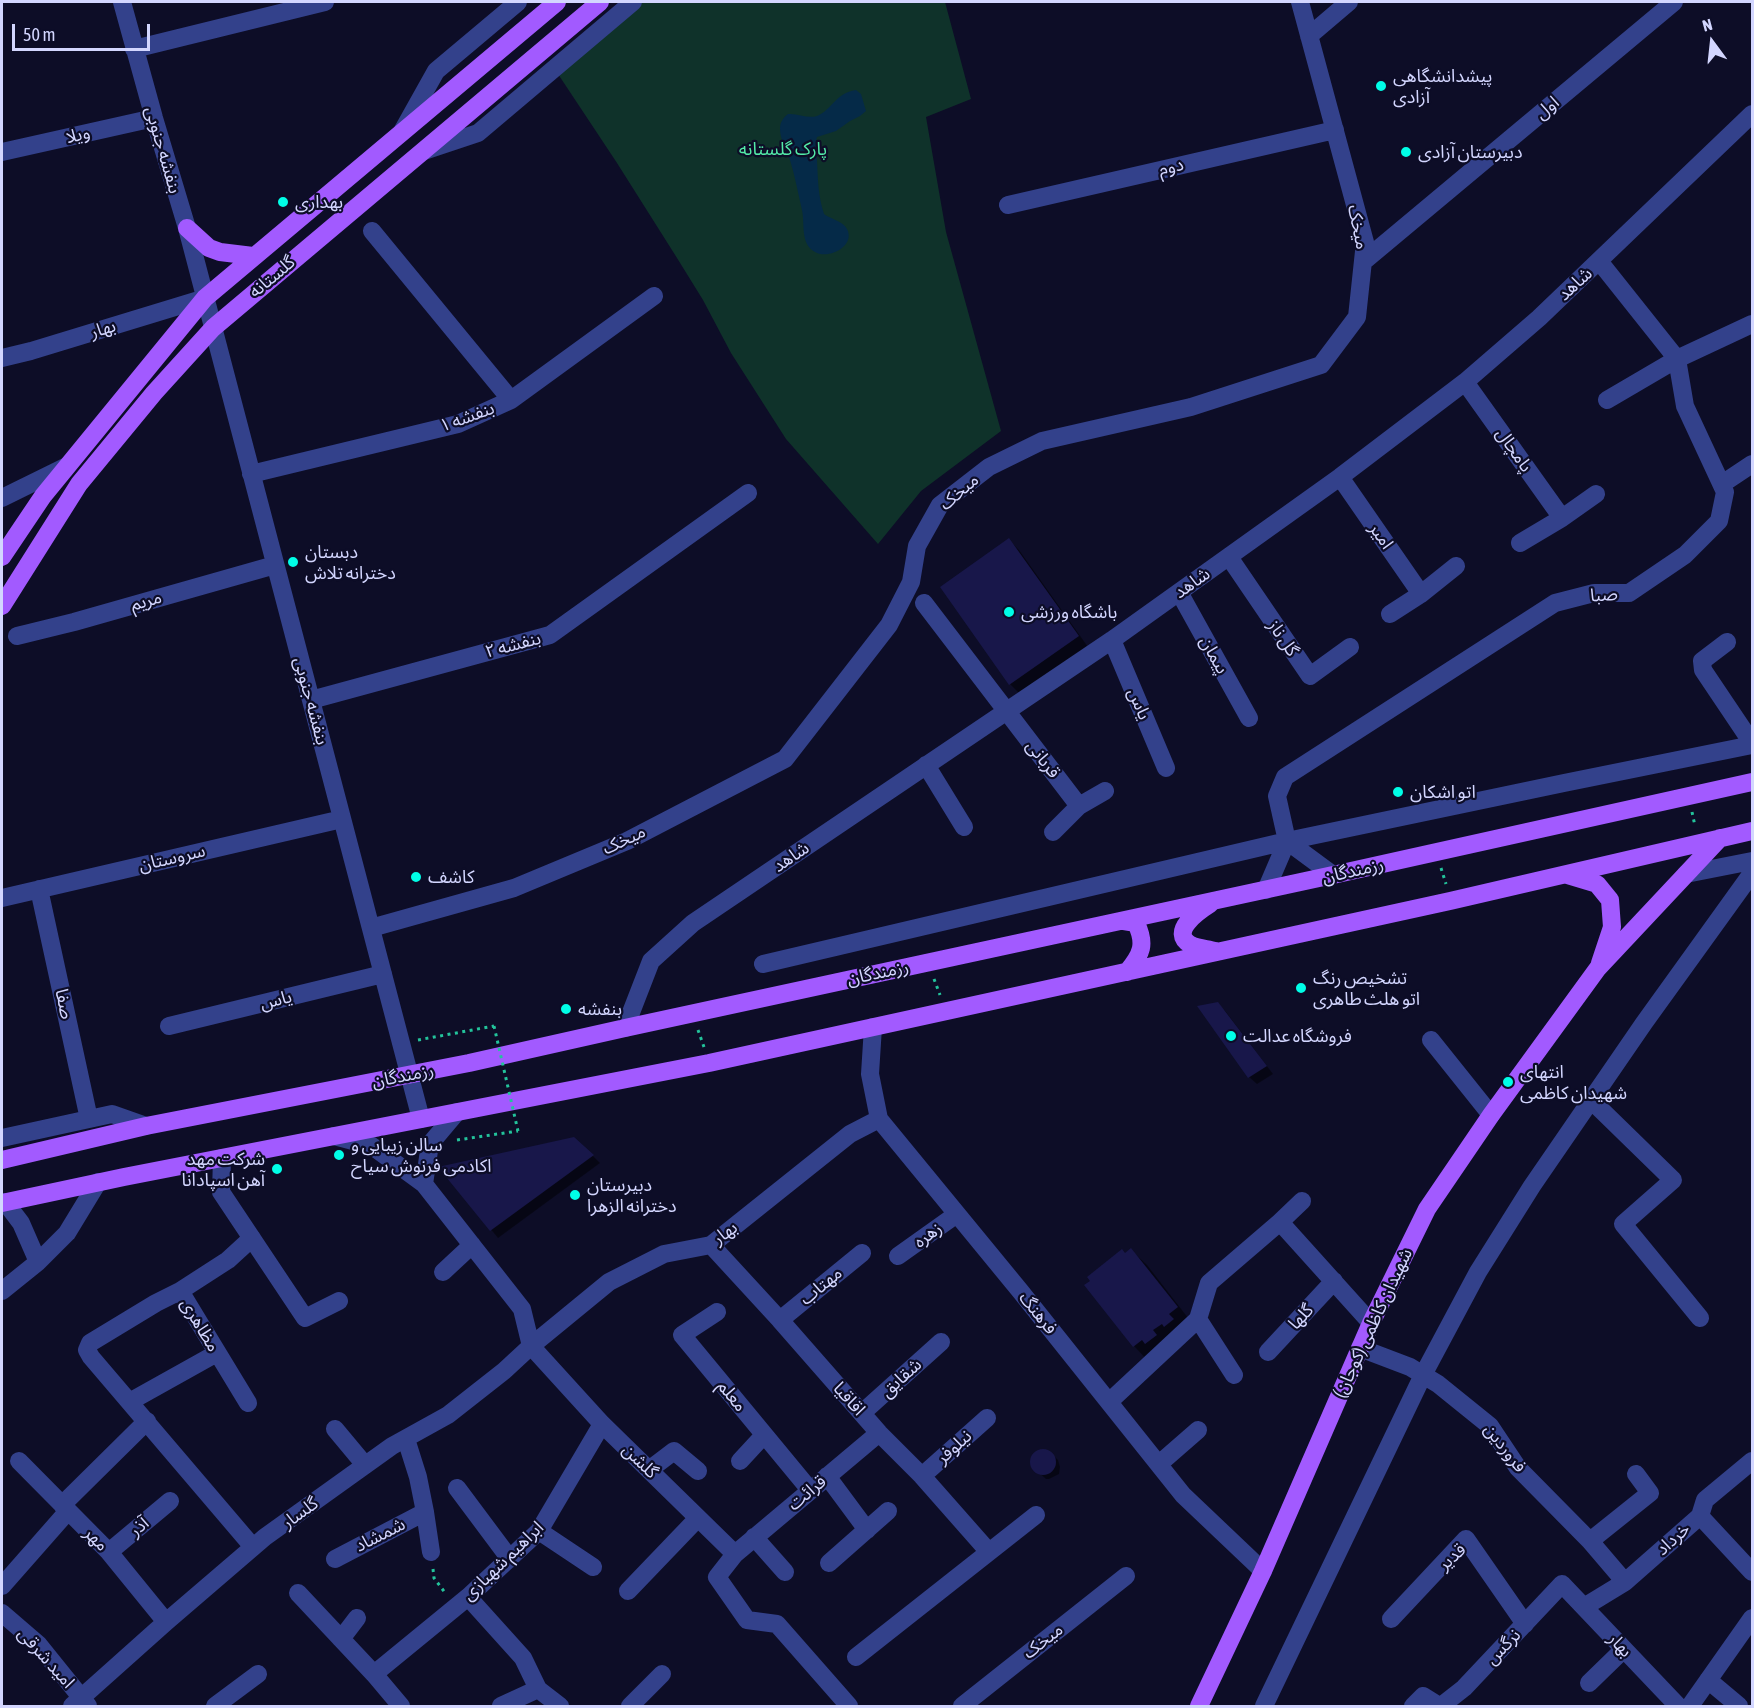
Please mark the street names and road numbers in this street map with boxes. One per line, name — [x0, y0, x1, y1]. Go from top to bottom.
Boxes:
street label: اول — [1531, 92, 1563, 124]
street label: بنفشه جنوبی — [140, 104, 186, 196]
street label: ویلا — [64, 122, 92, 148]
street label: دوم — [1156, 154, 1186, 180]
street label: میخک — [1343, 203, 1373, 251]
street label: گلستانه — [245, 251, 299, 303]
street label: شاهد — [1553, 263, 1597, 305]
street label: بهار — [88, 315, 118, 343]
street label: بنفشه ۱ — [437, 397, 497, 437]
street label: پامچال — [1491, 424, 1537, 476]
street label: میخک — [935, 469, 983, 515]
street label: امیر — [1364, 519, 1398, 553]
street label: شاهد — [1170, 563, 1214, 603]
street label: صبا — [1589, 583, 1619, 607]
street label: مریم — [128, 586, 164, 616]
street label: گل ناز — [1263, 616, 1303, 660]
street label: بنفشه ۲ — [483, 627, 543, 663]
street label: پیمان — [1195, 632, 1233, 678]
street label: بنفشه جنوبی — [289, 655, 333, 747]
street label: یاس — [1123, 685, 1155, 723]
street label: قربانی — [1021, 735, 1065, 783]
street label: میخک — [599, 821, 649, 859]
street label: شاهد — [769, 837, 813, 877]
street label: سروستان — [137, 840, 207, 876]
street label: رزمندگان — [1320, 853, 1386, 889]
street label: رزمندگان — [845, 956, 911, 990]
street label: یاس — [258, 986, 294, 1014]
street label: صفا — [50, 987, 78, 1021]
street label: رزمندگان — [370, 1059, 436, 1093]
street label: بهار — [708, 1217, 742, 1249]
street label: زهره — [910, 1217, 946, 1253]
street label: شهیدان کاظمی (کوجان) — [1329, 1245, 1417, 1401]
street label: مهتاب — [795, 1262, 847, 1310]
street label: فرهنگ — [1014, 1287, 1062, 1339]
street label: مظاهری — [176, 1294, 224, 1356]
street label: گلها — [1284, 1300, 1318, 1334]
street label: شقایق — [876, 1354, 926, 1402]
street label: معلم — [713, 1376, 751, 1416]
street label: اقاقیا — [828, 1378, 870, 1420]
street label: فروردین — [1479, 1419, 1531, 1477]
street label: نیلوفر — [932, 1425, 976, 1469]
street label: گلشن — [618, 1439, 662, 1483]
street label: قرائت — [783, 1471, 831, 1515]
street label: گلسار — [277, 1493, 323, 1533]
street label: آذر — [125, 1512, 153, 1542]
street label: شمشاد — [351, 1513, 409, 1557]
street label: ابراهیم شهبازی — [458, 1517, 548, 1605]
street label: خرداد — [1651, 1518, 1695, 1560]
street label: مهر — [79, 1522, 113, 1556]
street label: قدیر — [1434, 1539, 1470, 1575]
street label: میخک — [1019, 1619, 1067, 1663]
street label: امید شرقی — [13, 1623, 79, 1693]
street label: نرگس — [1481, 1625, 1525, 1669]
street label: بهار — [1603, 1628, 1637, 1662]

